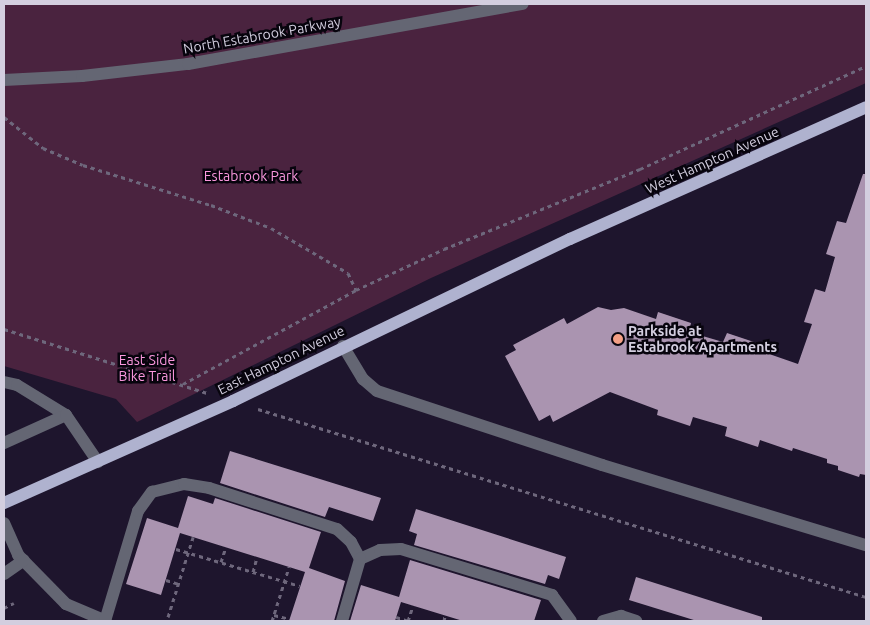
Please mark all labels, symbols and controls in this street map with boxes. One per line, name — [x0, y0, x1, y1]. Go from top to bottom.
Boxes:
street label: North Estabrook Parkway — [182, 13, 342, 57]
street label: West Hampton Avenue — [643, 123, 781, 197]
park label: Estabrook Park — [204, 168, 298, 184]
street label: East Hampton Avenue — [215, 322, 347, 398]
place label: Parkside at Estabrook Apartments — [628, 323, 777, 356]
marker: Parkside at Estabrook Apartments — [612, 333, 624, 345]
park label: East Side Bike Trail — [119, 352, 175, 384]

